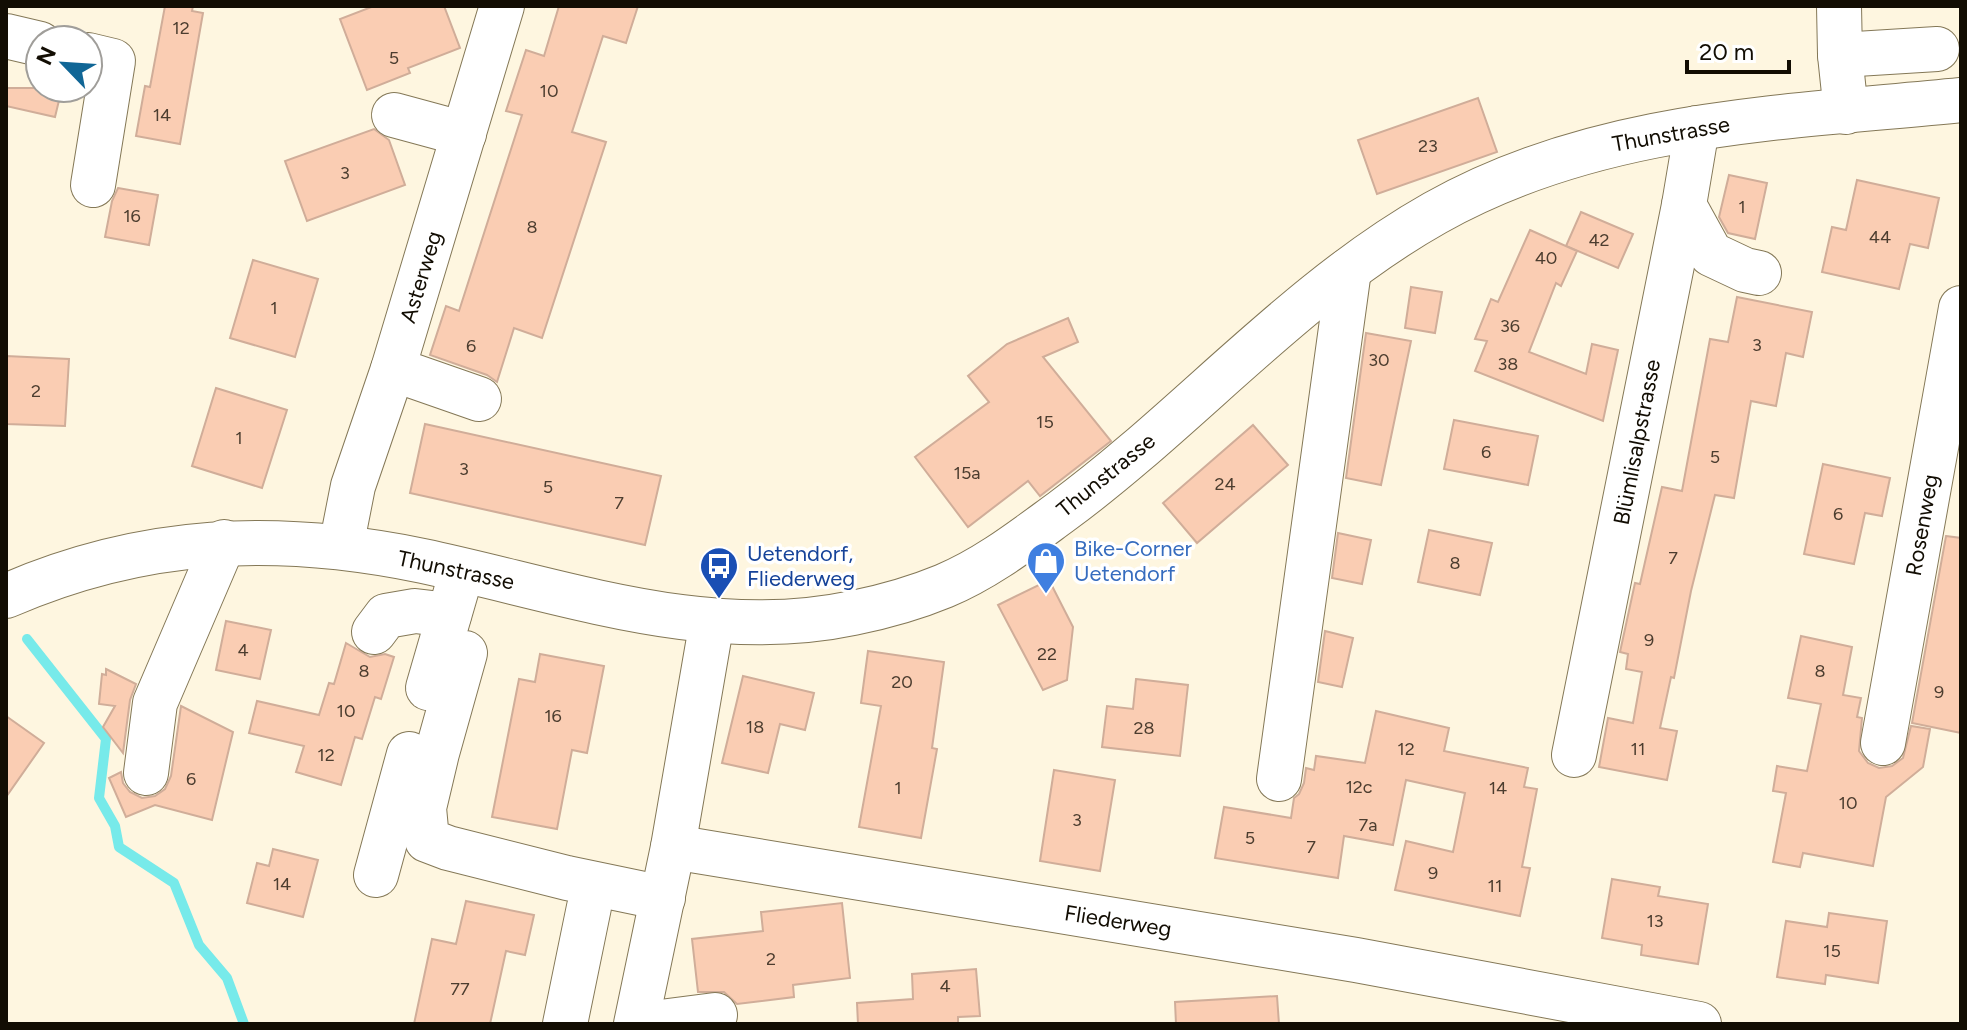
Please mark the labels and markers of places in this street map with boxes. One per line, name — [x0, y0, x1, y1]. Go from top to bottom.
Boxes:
place label: Bike-Corner Uetendorf — [1074, 535, 1193, 587]
place label: Uetendorf, Fliederweg — [747, 540, 855, 592]
shop icon: Bike-Corner Uetendorf — [1025, 540, 1067, 595]
bus stop icon: Uetendorf, Fliederweg — [698, 545, 740, 600]

